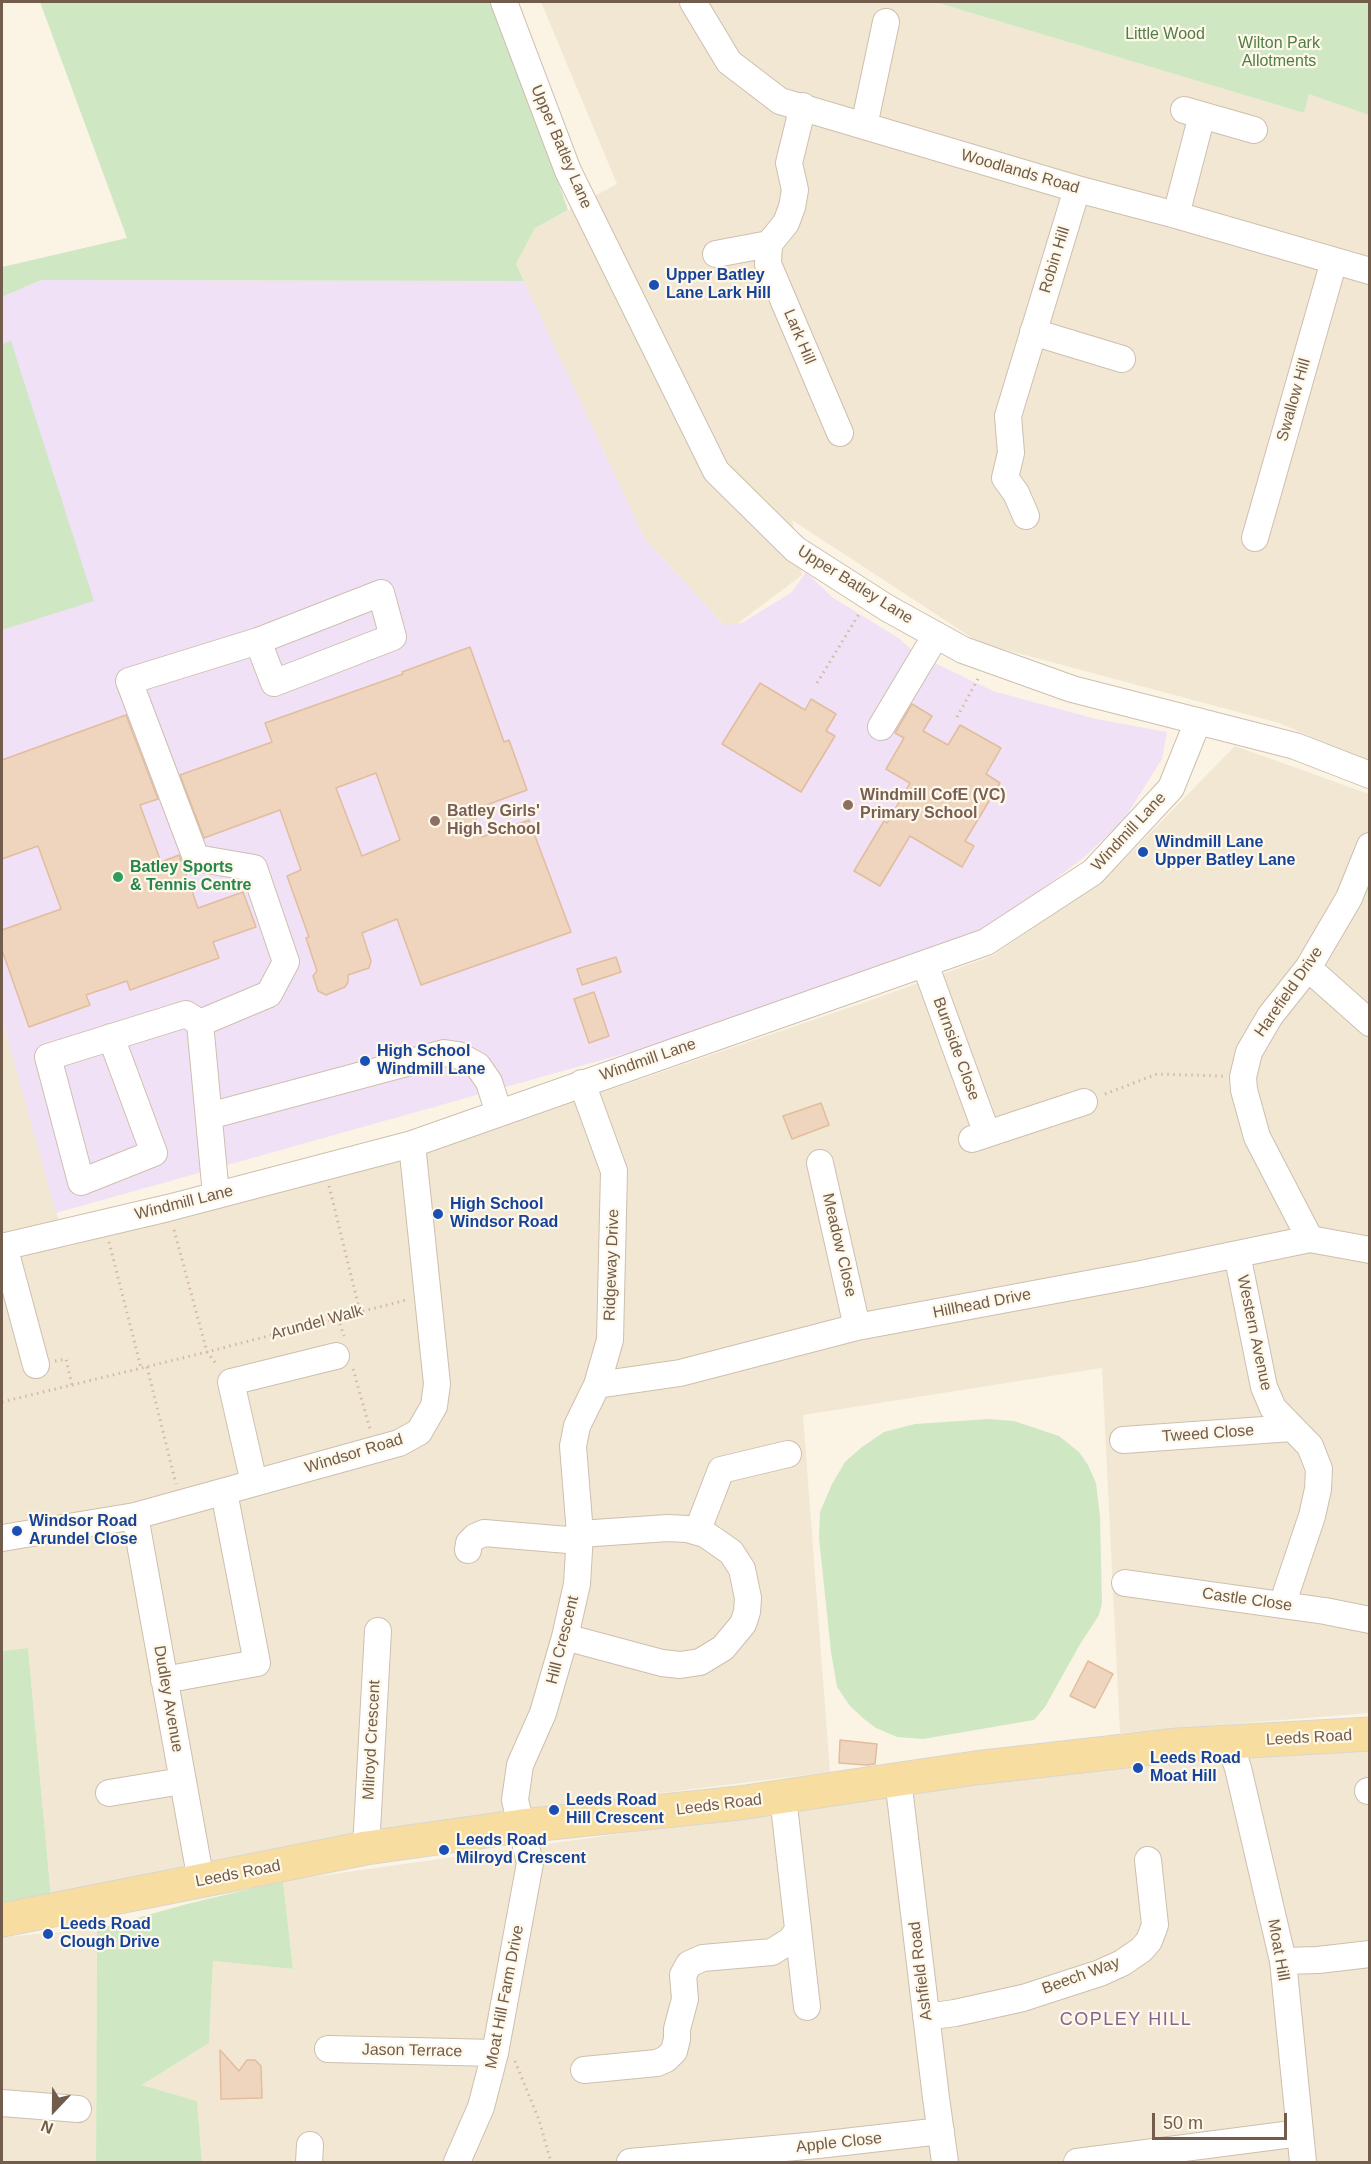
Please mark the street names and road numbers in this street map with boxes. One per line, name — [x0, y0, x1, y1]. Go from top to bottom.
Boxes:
street label: Upper Batley Lane — [526, 82, 596, 212]
street label: Woodlands Road — [958, 146, 1082, 198]
street label: Robin Hill — [1036, 224, 1074, 296]
street label: Lark Hill — [779, 307, 819, 367]
street label: Swallow Hill — [1273, 356, 1315, 444]
street label: Upper Batley Lane — [794, 542, 916, 628]
street label: Windmill Lane — [1088, 789, 1170, 875]
street label: Harefield Drive — [1251, 943, 1327, 1041]
street label: Burnside Close — [928, 995, 984, 1103]
street label: Windmill Lane — [597, 1035, 699, 1085]
street label: Windmill Lane — [133, 1182, 235, 1224]
street label: Meadow Close — [818, 1191, 860, 1299]
street label: Ridgeway Drive — [600, 1209, 624, 1321]
street label: Western Avenue — [1232, 1273, 1276, 1393]
street label: Hillhead Drive — [931, 1285, 1033, 1323]
street label: Arundel Walk — [269, 1301, 365, 1345]
street label: Tweed Close — [1161, 1421, 1255, 1447]
street label: Windsor Road — [303, 1430, 405, 1478]
street label: Castle Close — [1201, 1584, 1293, 1616]
street label: Hill Crescent — [543, 1594, 583, 1686]
street label: Dudley Avenue — [149, 1644, 187, 1754]
street label: Milroyd Crescent — [359, 1680, 385, 1800]
street label: Leeds Road — [1265, 1726, 1353, 1750]
street label: Leeds Road — [675, 1790, 763, 1820]
street label: Leeds Road — [194, 1856, 282, 1892]
street label: Moat Hill — [1263, 1918, 1293, 1982]
street label: Ashfield Road — [905, 1920, 937, 2022]
street label: Moat Hill Farm Drive — [482, 1924, 528, 2070]
street label: Beech Way — [1040, 1953, 1122, 1999]
street label: Jason Terrace — [362, 2041, 462, 2061]
street label: Apple Close — [795, 2129, 883, 2157]

